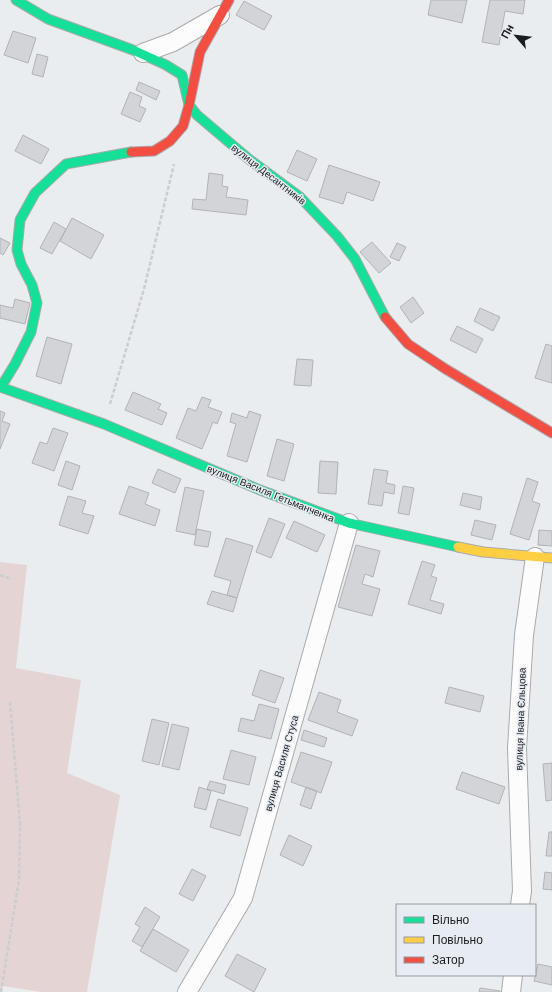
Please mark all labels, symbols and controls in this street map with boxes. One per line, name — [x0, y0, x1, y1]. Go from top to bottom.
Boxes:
north arrow — [496, 16, 536, 56]
text: Пн — [498, 22, 516, 41]
street label: вулиця Десантників — [229, 142, 308, 207]
street label: вулиця Василя Гетьманченка — [206, 463, 336, 524]
street label: вулиця Івана Єльцова — [513, 667, 528, 771]
street label: вулиця Василя Стуса — [262, 713, 301, 812]
legend — [396, 904, 536, 976]
text: Вільно — [432, 913, 470, 927]
text: Повільно — [432, 933, 483, 947]
text: Затор — [432, 953, 465, 967]

